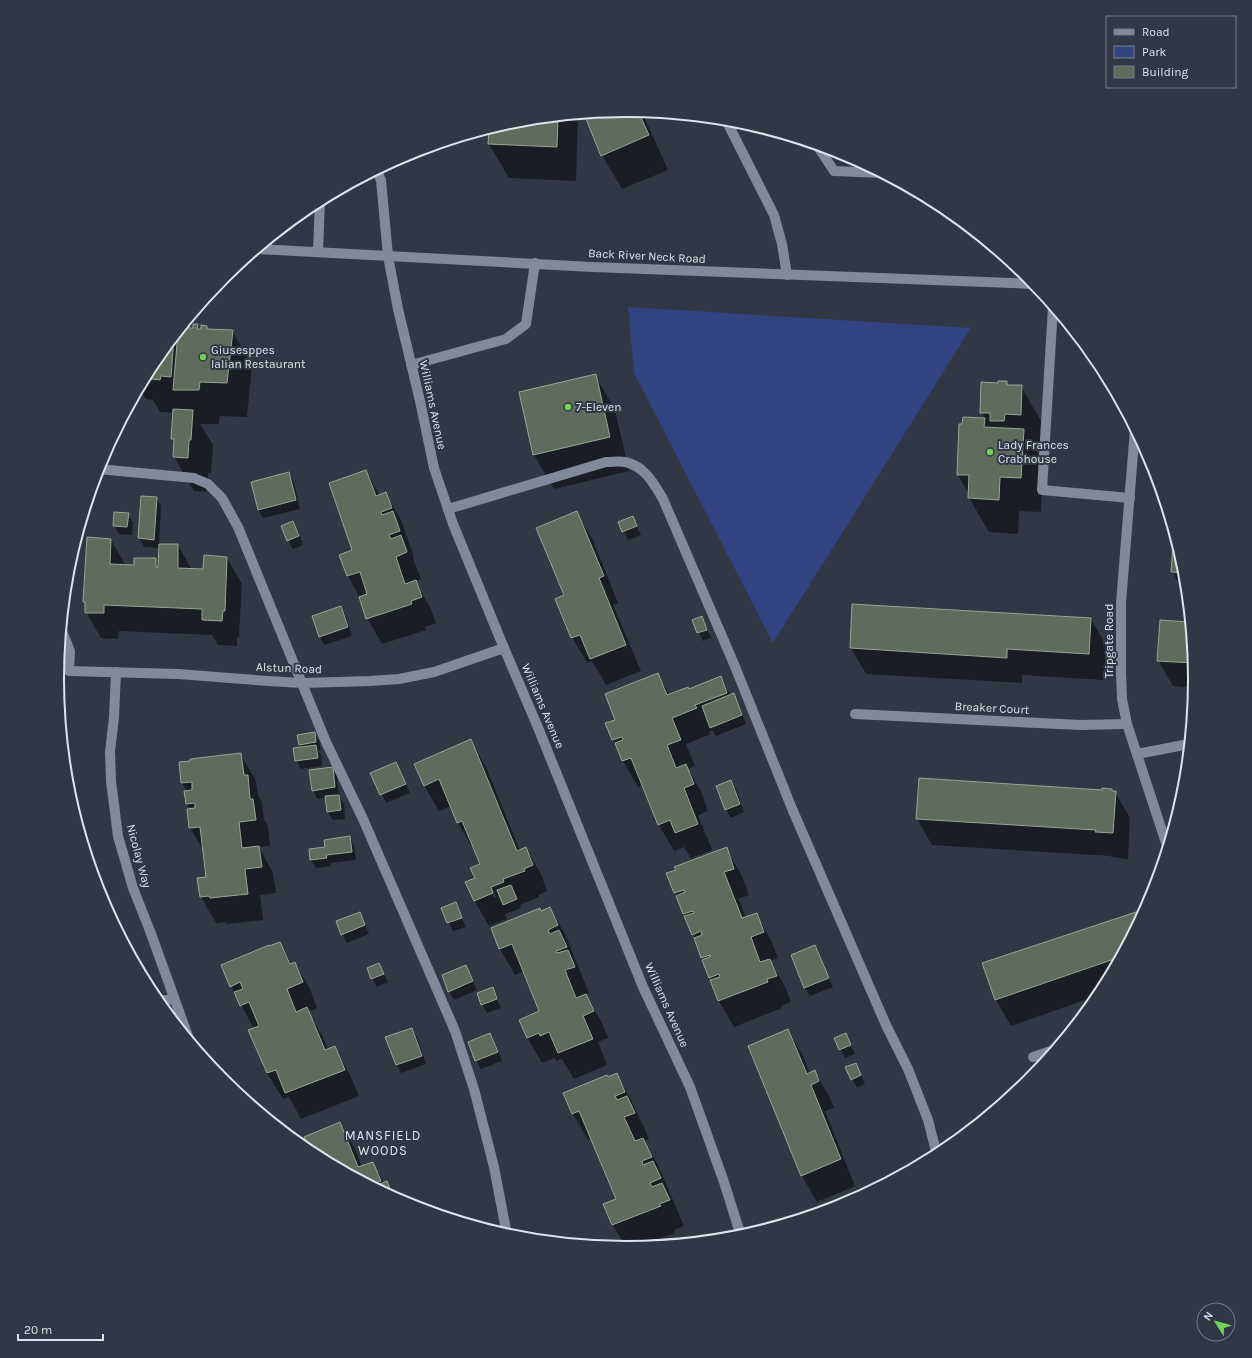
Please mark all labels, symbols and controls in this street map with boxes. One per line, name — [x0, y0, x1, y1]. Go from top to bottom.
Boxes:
legend — [1106, 16, 1236, 88]
text: Road — [1142, 25, 1170, 39]
text: Park — [1142, 45, 1167, 59]
text: Building — [1142, 65, 1189, 79]
street label: Back River Neck Road — [588, 246, 706, 266]
place label: Giusesppes Ialian Restaurant — [211, 343, 306, 371]
marker: Giusesppes Ialian Restaurant — [198, 352, 208, 362]
street label: Williams Avenue — [417, 359, 449, 451]
place label: 7-Eleven — [576, 400, 622, 414]
marker: 7-Eleven — [563, 402, 573, 412]
place label: Lady Frances Crabhouse — [998, 438, 1069, 466]
marker: Lady Frances Crabhouse — [985, 447, 995, 457]
street label: Tripgate Road — [1102, 604, 1116, 678]
street label: Alstun Road — [256, 660, 322, 676]
street label: Williams Avenue — [519, 661, 567, 751]
street label: Breaker Court — [954, 699, 1030, 717]
street label: Nicolay Way — [124, 823, 154, 890]
street label: Williams Avenue — [642, 961, 692, 1049]
district label: MANSFIELD WOODS — [345, 1128, 421, 1158]
north arrow — [1196, 1302, 1236, 1342]
text: N — [1201, 1309, 1216, 1323]
scale bar — [18, 1316, 103, 1342]
text: 20 m — [24, 1323, 52, 1337]

